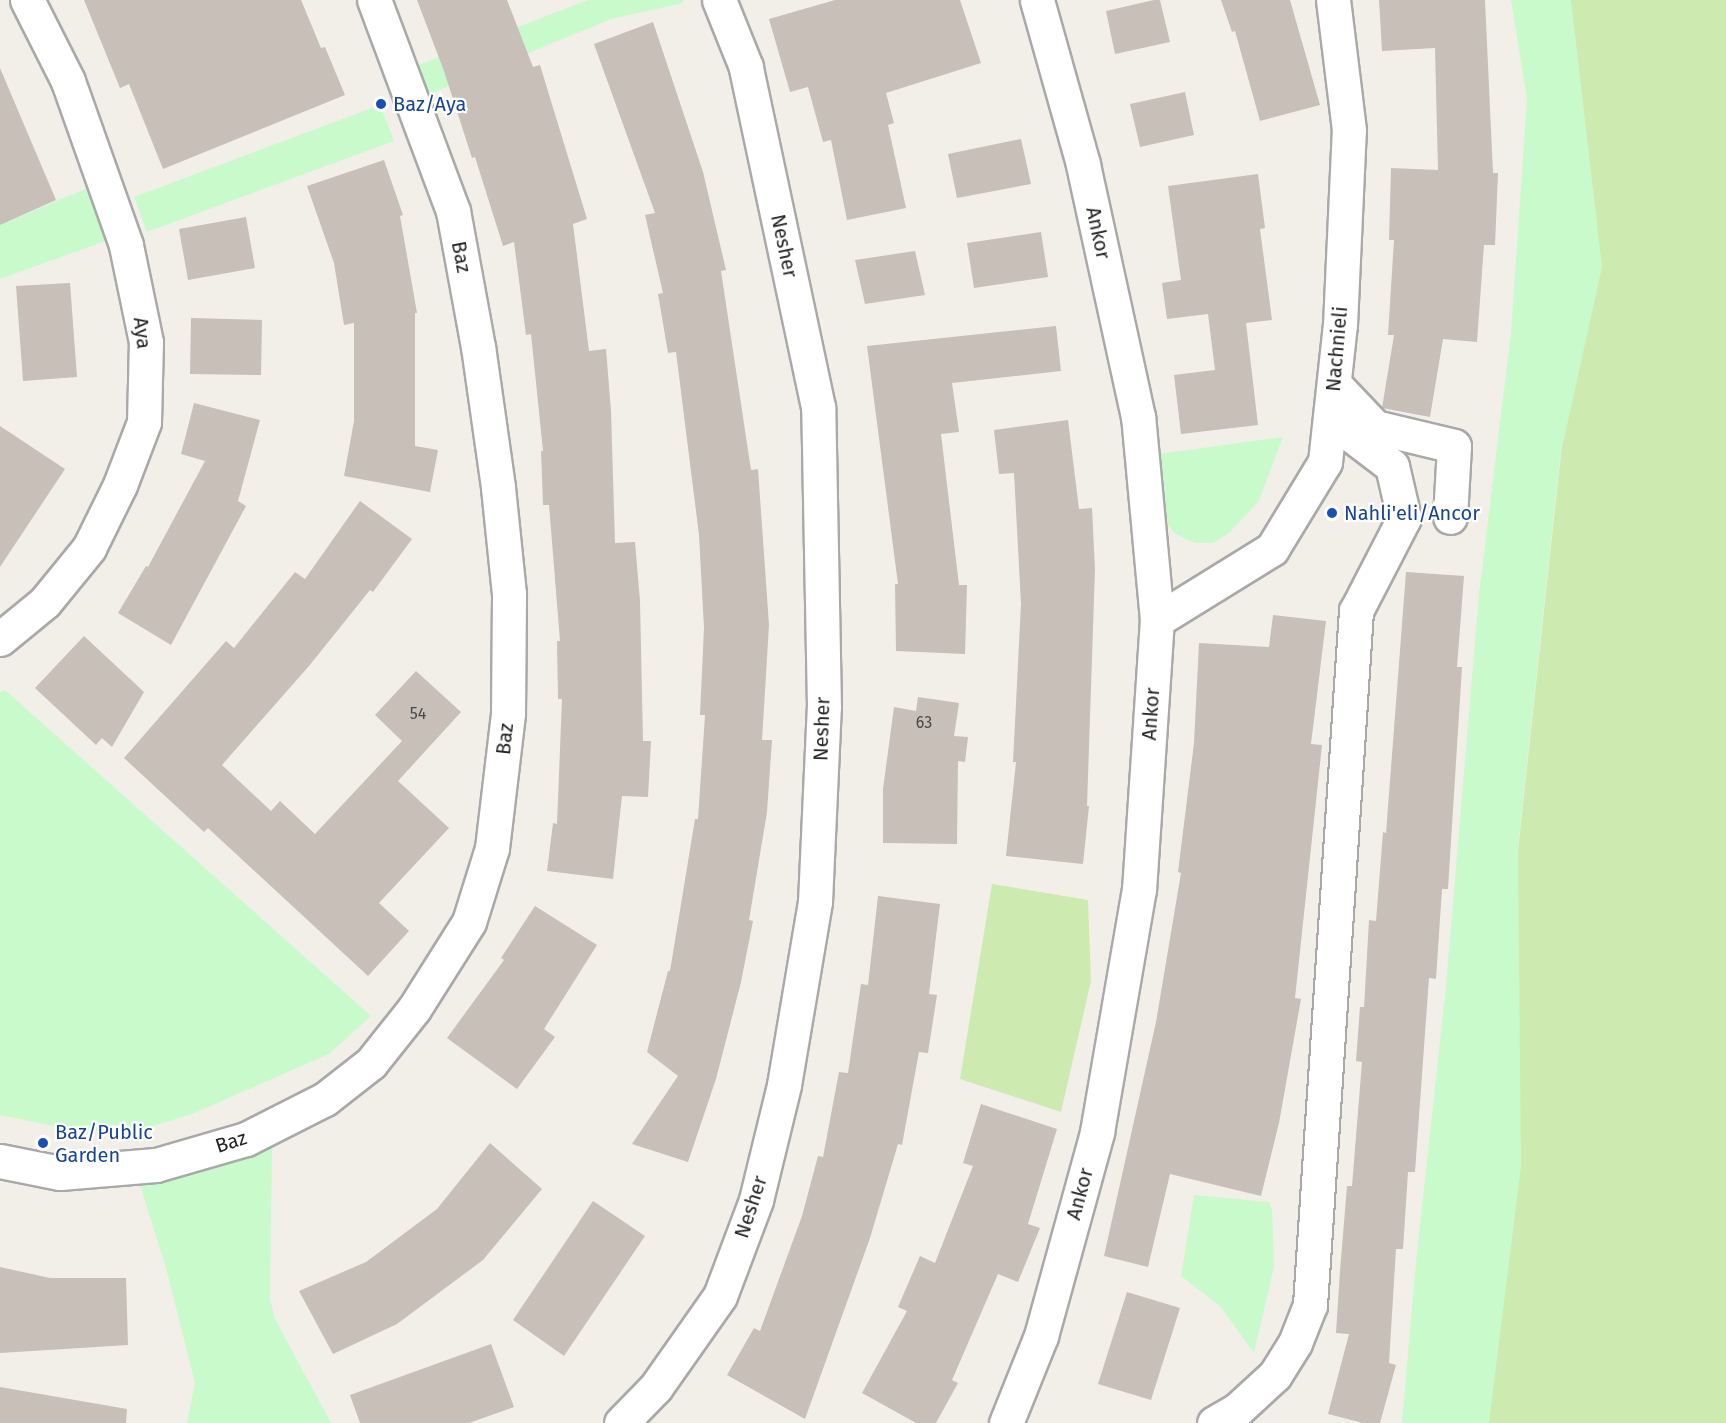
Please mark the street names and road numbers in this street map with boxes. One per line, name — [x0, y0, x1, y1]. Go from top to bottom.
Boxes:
street label: Ankor — [1081, 205, 1115, 261]
street label: Nesher — [766, 212, 802, 280]
street label: Baz — [446, 239, 476, 275]
street label: Nachnieli — [1321, 305, 1353, 393]
street label: Aya — [128, 316, 156, 350]
street label: Ankor — [1137, 687, 1165, 741]
street label: Nesher — [809, 696, 835, 762]
street label: Baz — [491, 722, 519, 756]
street label: Baz — [212, 1126, 250, 1158]
street label: Ankor — [1062, 1165, 1098, 1223]
street label: Nesher — [730, 1173, 772, 1241]

